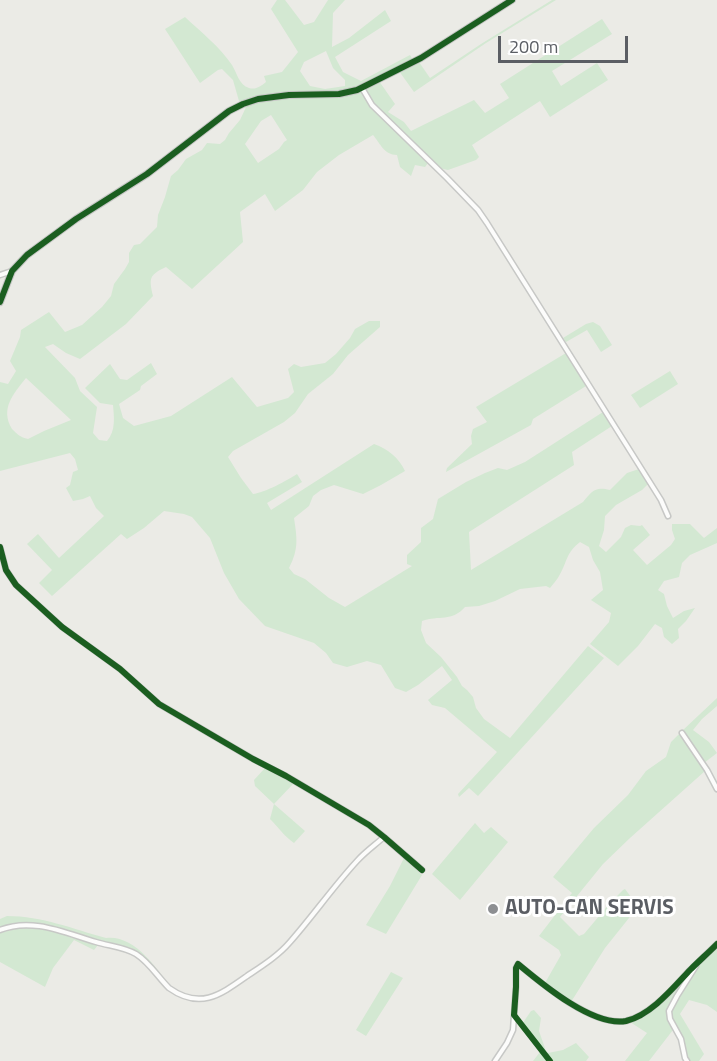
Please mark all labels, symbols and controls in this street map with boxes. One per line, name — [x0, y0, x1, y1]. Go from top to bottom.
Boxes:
scale bar — [501, 24, 632, 62]
text: 200 m — [509, 33, 558, 60]
place label: AUTO-CAN SERVIS — [505, 896, 674, 922]
marker: AUTO-CAN SERVIS — [486, 902, 500, 916]

